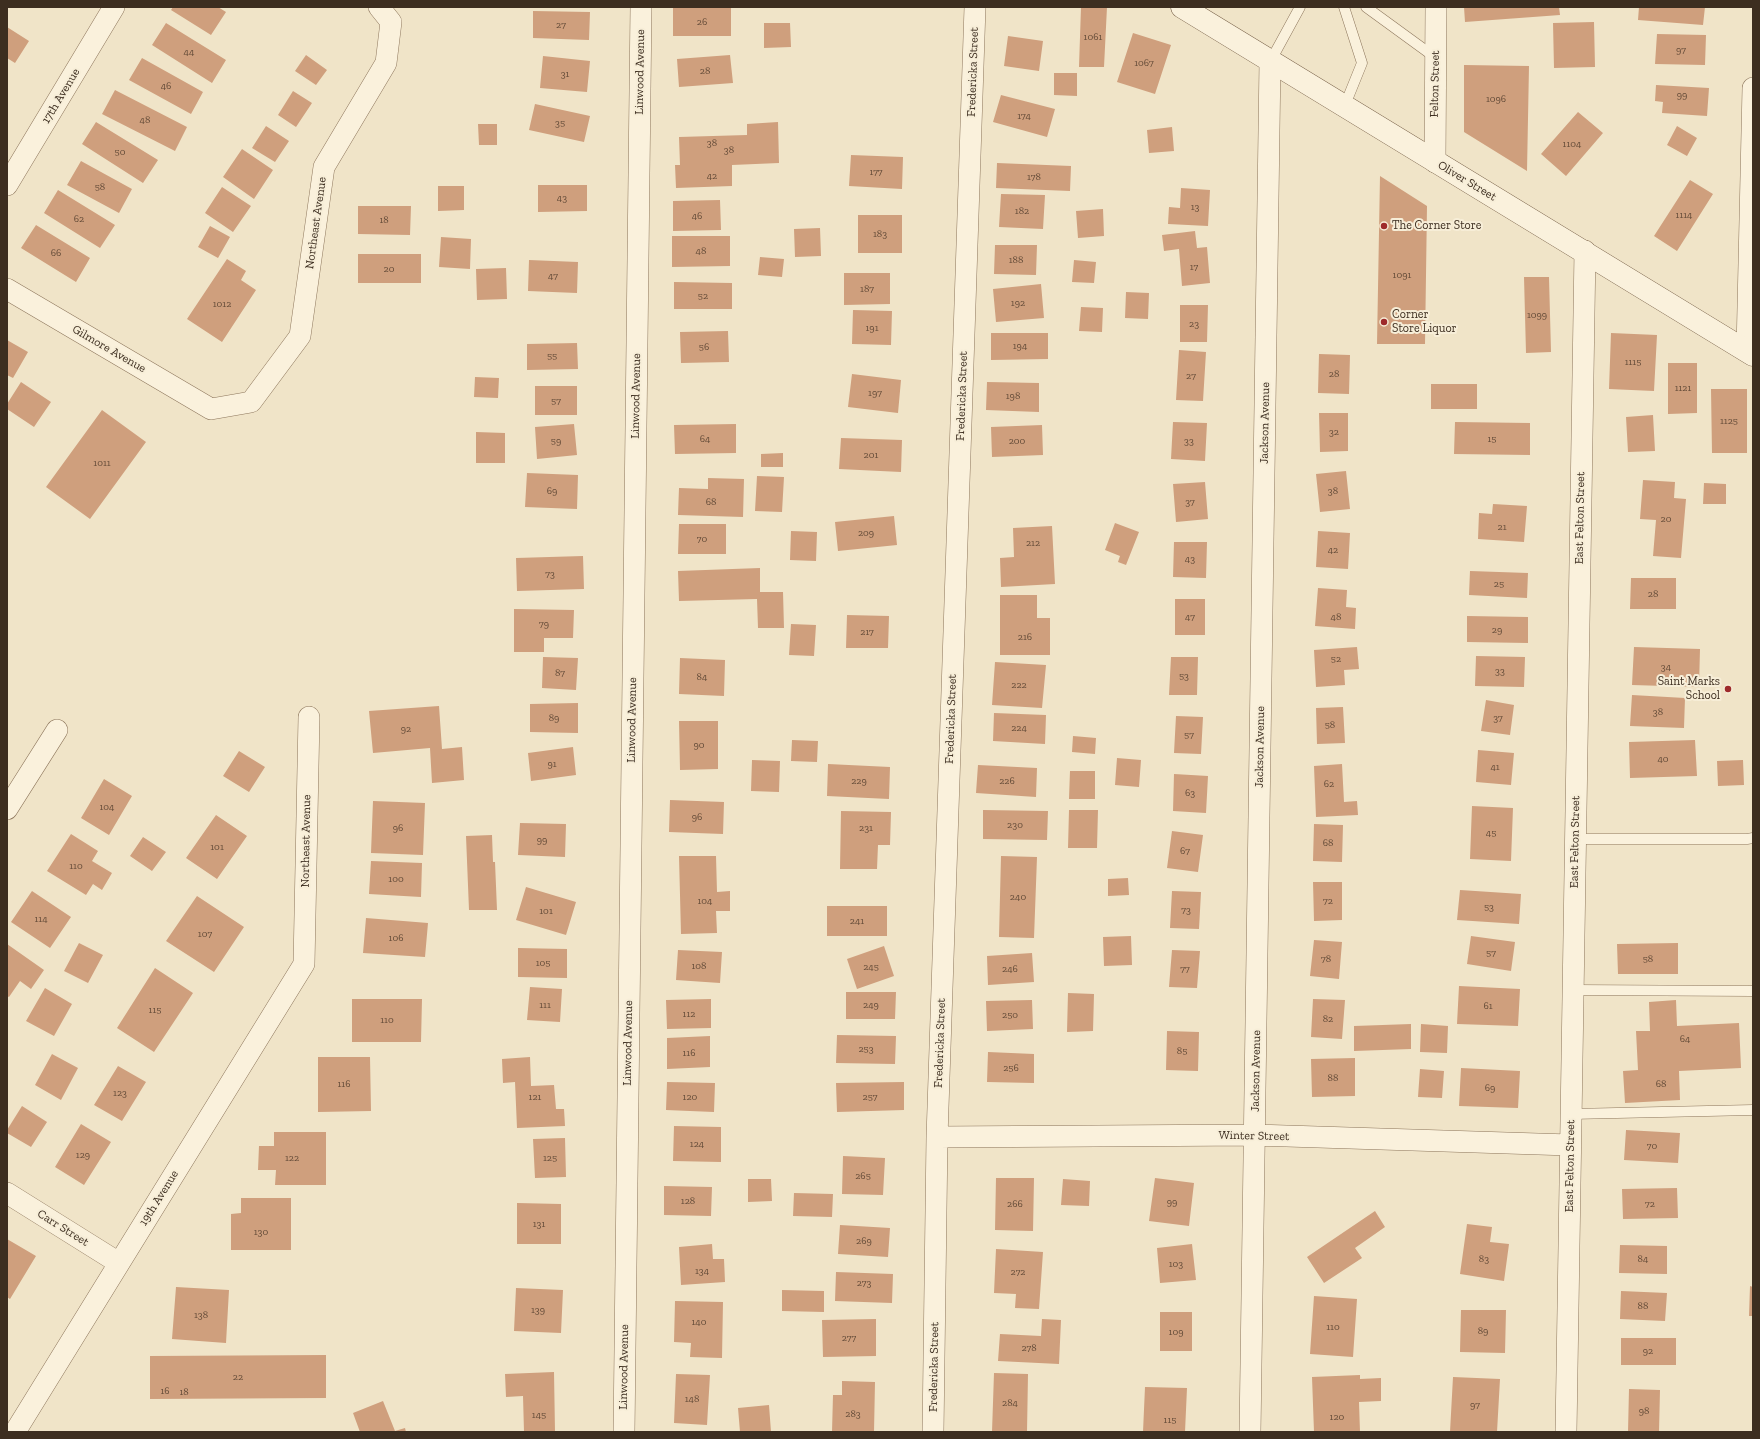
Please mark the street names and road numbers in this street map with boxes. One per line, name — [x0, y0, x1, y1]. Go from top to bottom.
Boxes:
street label: Fredericka Street — [964, 27, 982, 117]
street label: Linwood Avenue — [632, 29, 648, 115]
street label: Felton Street — [1427, 50, 1443, 118]
street label: 17th Avenue — [39, 66, 83, 126]
street label: Oliver Street — [1435, 158, 1499, 204]
street label: Northeast Avenue — [302, 176, 330, 270]
street label: Gilmore Avenue — [70, 322, 148, 376]
street label: Fredericka Street — [953, 351, 971, 441]
street label: Linwood Avenue — [628, 353, 644, 439]
street label: Jackson Avenue — [1257, 382, 1273, 464]
street label: East Felton Street — [1572, 472, 1588, 564]
street label: Fredericka Street — [942, 674, 960, 764]
street label: Linwood Avenue — [624, 677, 640, 763]
street label: Jackson Avenue — [1252, 706, 1268, 788]
street label: Northeast Avenue — [298, 794, 314, 888]
street label: East Felton Street — [1567, 796, 1583, 888]
street label: Fredericka Street — [931, 998, 949, 1088]
street label: Linwood Avenue — [620, 1000, 636, 1086]
street label: Jackson Avenue — [1248, 1030, 1264, 1112]
street label: East Felton Street — [1562, 1120, 1578, 1212]
street label: Winter Street — [1219, 1128, 1289, 1144]
street label: 19th Avenue — [136, 1168, 182, 1228]
street label: Carr Street — [35, 1207, 91, 1249]
street label: Fredericka Street — [926, 1322, 942, 1412]
street label: Linwood Avenue — [616, 1324, 632, 1410]

